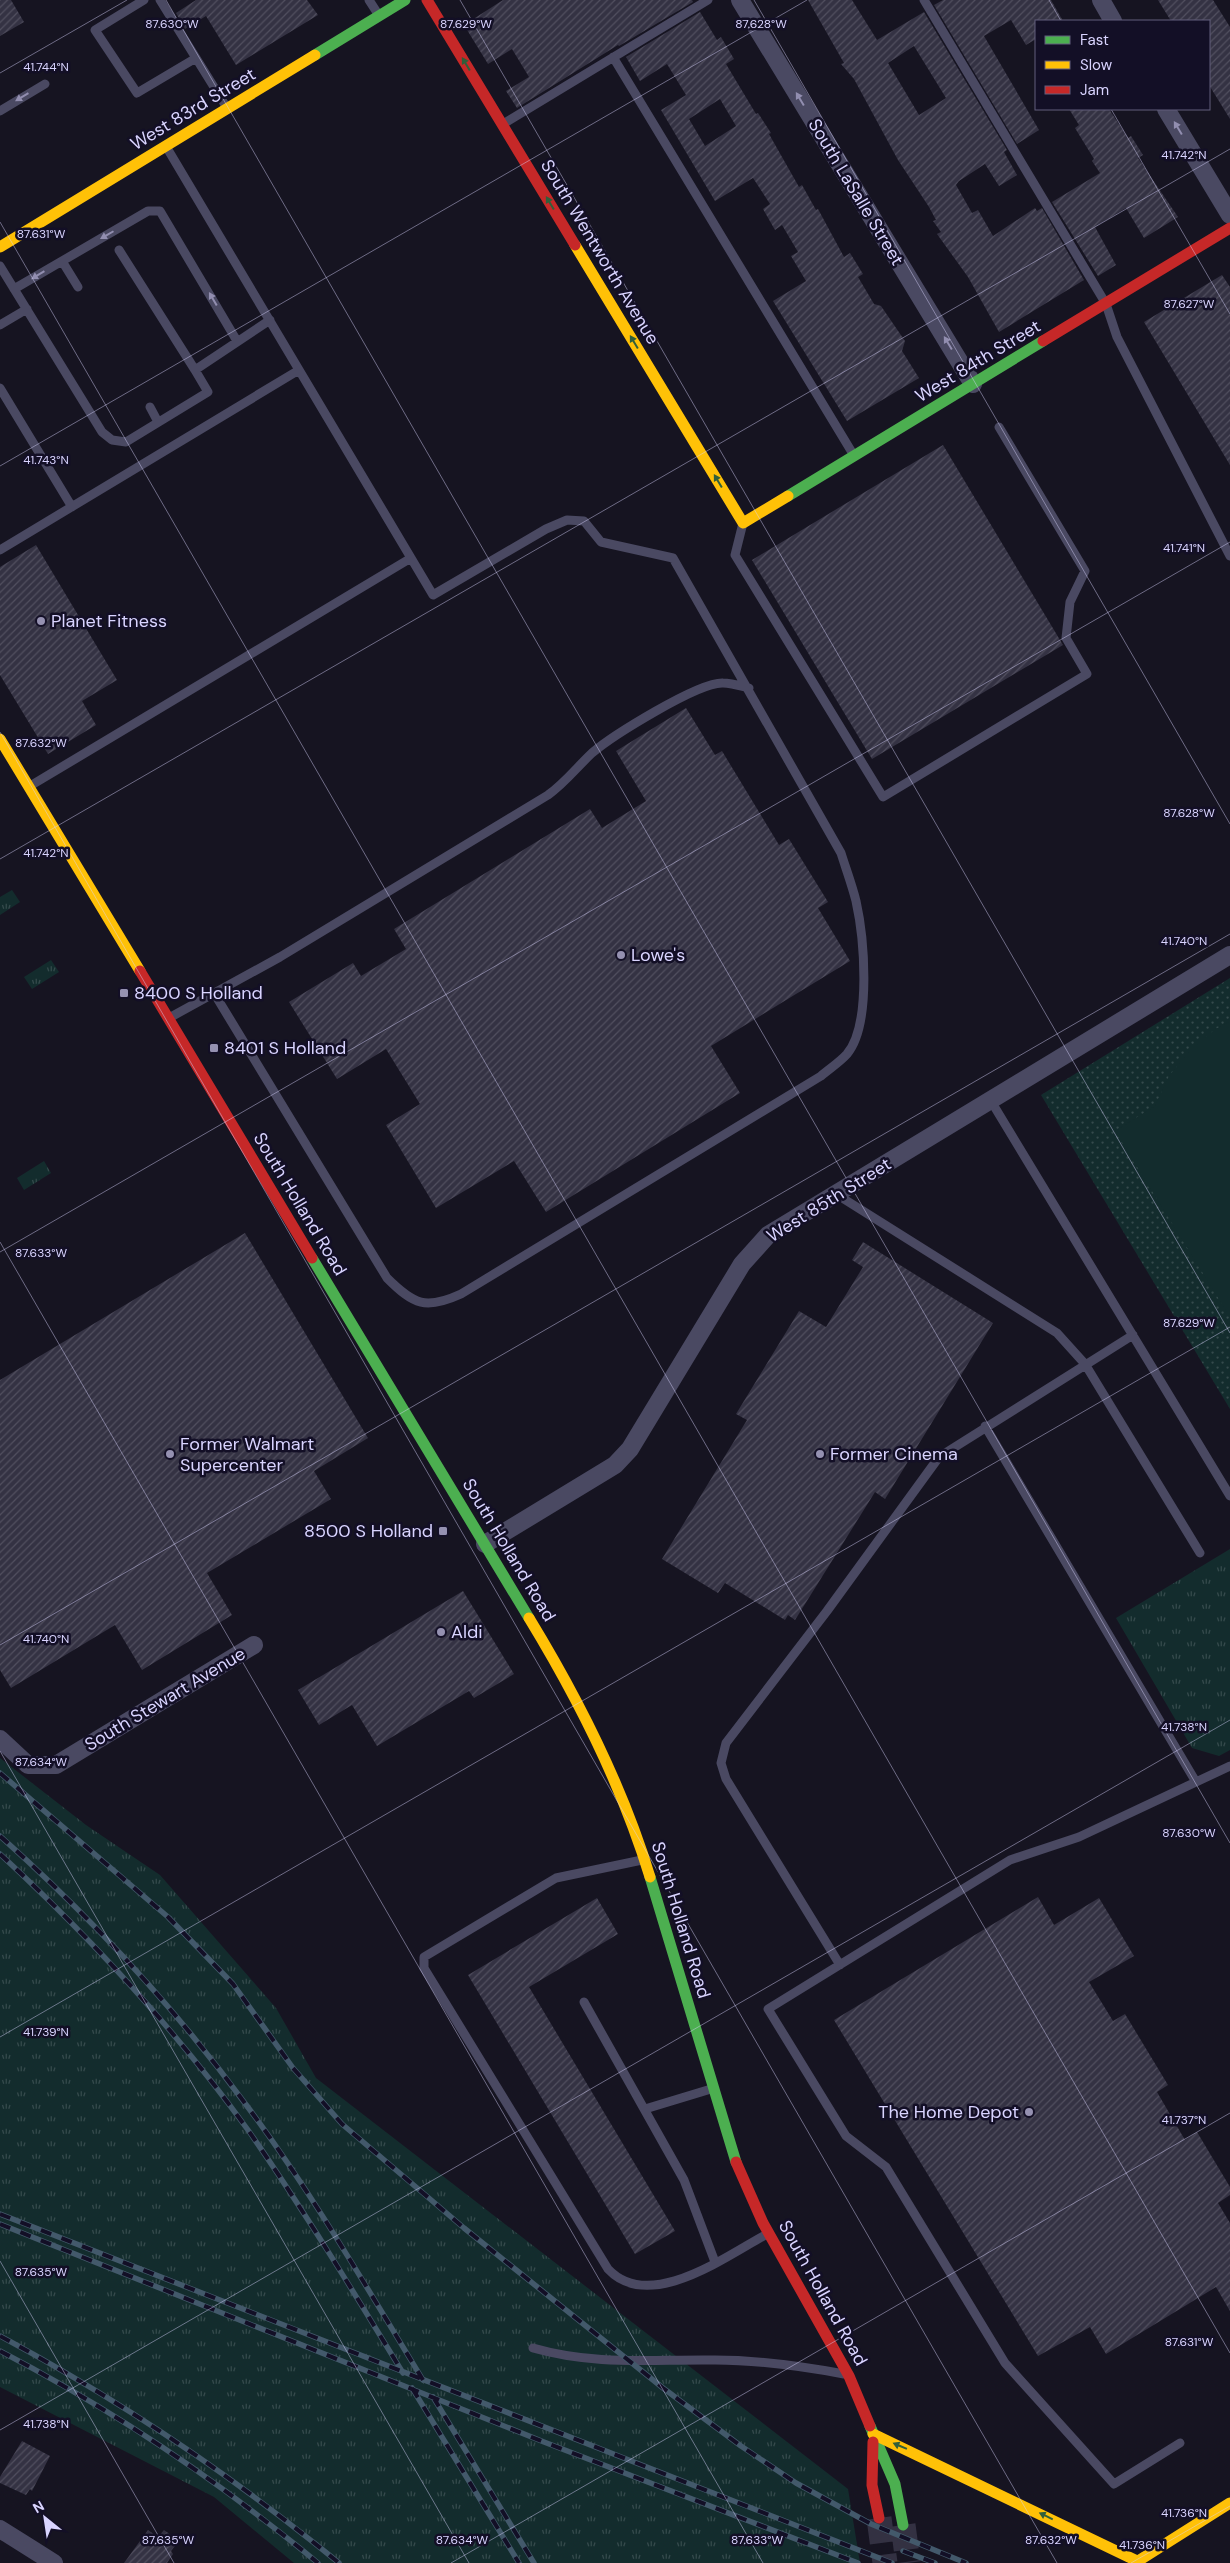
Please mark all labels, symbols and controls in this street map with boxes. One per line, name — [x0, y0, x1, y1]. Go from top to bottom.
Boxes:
text: 87.630°W — [145, 16, 199, 32]
text: 87.629°W — [440, 16, 492, 32]
text: 87.628°W — [735, 16, 787, 32]
legend — [1035, 20, 1210, 110]
text: Fast — [1080, 30, 1109, 50]
text: Slow — [1080, 55, 1113, 75]
one-way arrow — [461, 58, 471, 71]
text: 41.744°N — [23, 59, 69, 75]
street label: West 83rd Street — [126, 62, 260, 156]
text: Jam — [1080, 80, 1109, 100]
one-way arrow — [795, 92, 805, 105]
one-way arrow — [16, 93, 29, 102]
street label: South LaSalle Street — [803, 114, 909, 270]
one-way arrow — [1173, 122, 1182, 135]
text: 41.742°N — [1161, 147, 1207, 163]
street label: South Wentworth Avenue — [535, 155, 665, 349]
one-way arrow — [546, 197, 555, 210]
text: 87.631°W — [17, 226, 66, 242]
one-way arrow — [101, 230, 114, 239]
one-way arrow — [31, 271, 46, 279]
one-way arrow — [209, 291, 217, 306]
text: 87.627°W — [1164, 296, 1215, 312]
street label: West 84th Street — [911, 314, 1045, 408]
one-way arrow — [630, 336, 639, 349]
one-way arrow — [943, 336, 952, 349]
text: 41.743°N — [23, 452, 69, 468]
one-way arrow — [714, 475, 723, 488]
text: 41.741°N — [1163, 540, 1205, 556]
place label: Planet Fitness — [51, 609, 167, 633]
marker: Planet Fitness — [35, 615, 47, 627]
text: 87.632°W — [15, 735, 67, 751]
text: 87.628°W — [1163, 805, 1215, 821]
text: 41.742°N — [23, 845, 69, 861]
text: 41.740°N — [1161, 933, 1207, 949]
place label: Lowe's — [631, 943, 685, 967]
marker: Lowe's — [615, 949, 627, 961]
place label: 8400 S Holland — [134, 981, 263, 1005]
marker: 8400 S Holland — [118, 987, 130, 999]
place label: 8401 S Holland — [224, 1036, 346, 1060]
marker: 8401 S Holland — [208, 1042, 220, 1054]
street label: South Holland Road — [248, 1128, 352, 1280]
street label: West 85th Street — [762, 1152, 896, 1248]
text: 87.633°W — [15, 1245, 67, 1261]
text: 87.629°W — [1163, 1315, 1215, 1331]
place label: Former Walmart Supercenter — [180, 1432, 314, 1477]
place label: Former Cinema — [830, 1442, 958, 1466]
marker: Former Walmart Supercenter — [164, 1448, 176, 1460]
marker: Former Cinema — [814, 1448, 826, 1460]
street label: South Holland Road — [457, 1474, 561, 1626]
place label: 8500 S Holland — [304, 1519, 433, 1543]
marker: 8500 S Holland — [437, 1525, 449, 1537]
place label: Aldi — [451, 1620, 483, 1644]
marker: Aldi — [435, 1626, 447, 1638]
text: 41.740°N — [23, 1631, 69, 1647]
street label: South Stewart Avenue — [80, 1641, 250, 1757]
text: 41.738°N — [1161, 1719, 1207, 1735]
text: 87.634°W — [15, 1754, 68, 1770]
text: 87.630°W — [1162, 1825, 1216, 1841]
street label: South Holland Road — [646, 1839, 716, 2001]
text: 41.739°N — [23, 2024, 69, 2040]
place label: The Home Depot — [878, 2100, 1019, 2124]
marker: The Home Depot — [1023, 2106, 1035, 2118]
text: 41.737°N — [1162, 2112, 1206, 2128]
street label: South Holland Road — [773, 2216, 873, 2370]
text: 87.635°W — [15, 2264, 68, 2280]
text: 87.631°W — [1165, 2334, 1214, 2350]
text: 41.738°N — [23, 2416, 69, 2432]
one-way arrow — [893, 2441, 907, 2449]
north arrow — [20, 2493, 70, 2543]
text: N — [30, 2496, 47, 2517]
text: 41.736°N — [1161, 2505, 1207, 2521]
one-way arrow — [1039, 2512, 1053, 2520]
text: 87.635°W — [142, 2532, 195, 2548]
text: 87.634°W — [436, 2532, 489, 2548]
text: 87.633°W — [731, 2532, 783, 2548]
text: 87.632°W — [1025, 2532, 1077, 2548]
text: 41.736°N — [1119, 2537, 1165, 2553]

